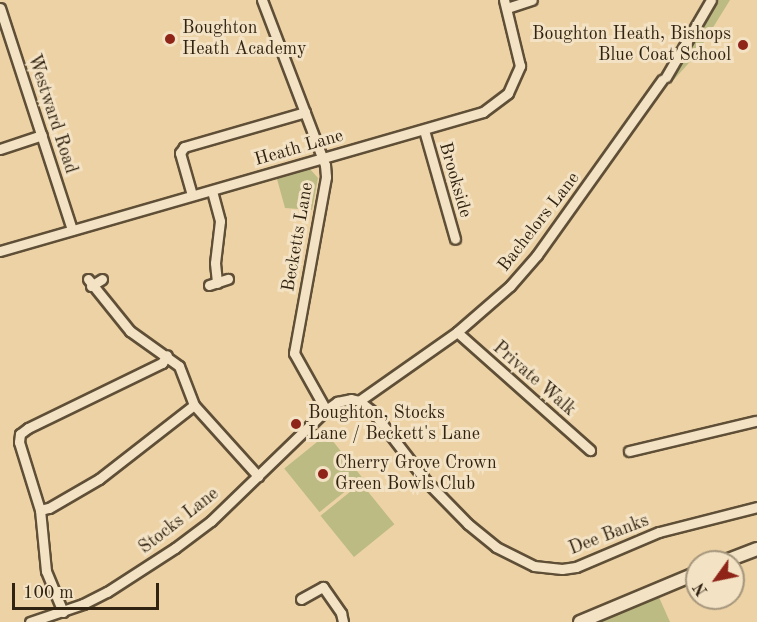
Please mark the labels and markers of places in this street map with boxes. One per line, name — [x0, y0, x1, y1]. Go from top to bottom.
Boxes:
place label: Boughton Heath Academy — [182, 18, 306, 60]
place label: Boughton Heath, Bishops Blue Coat School — [532, 24, 731, 66]
marker: Boughton Heath Academy — [163, 32, 177, 46]
marker: Boughton Heath, Bishops Blue Coat School — [736, 38, 750, 52]
place label: Boughton, Stocks Lane / Beckett's Lane — [308, 403, 480, 446]
marker: Boughton, Stocks Lane / Beckett's Lane — [289, 417, 303, 431]
place label: Cherry Grove Crown Green Bowls Club — [335, 453, 497, 496]
marker: Cherry Grove Crown Green Bowls Club — [316, 467, 330, 481]

